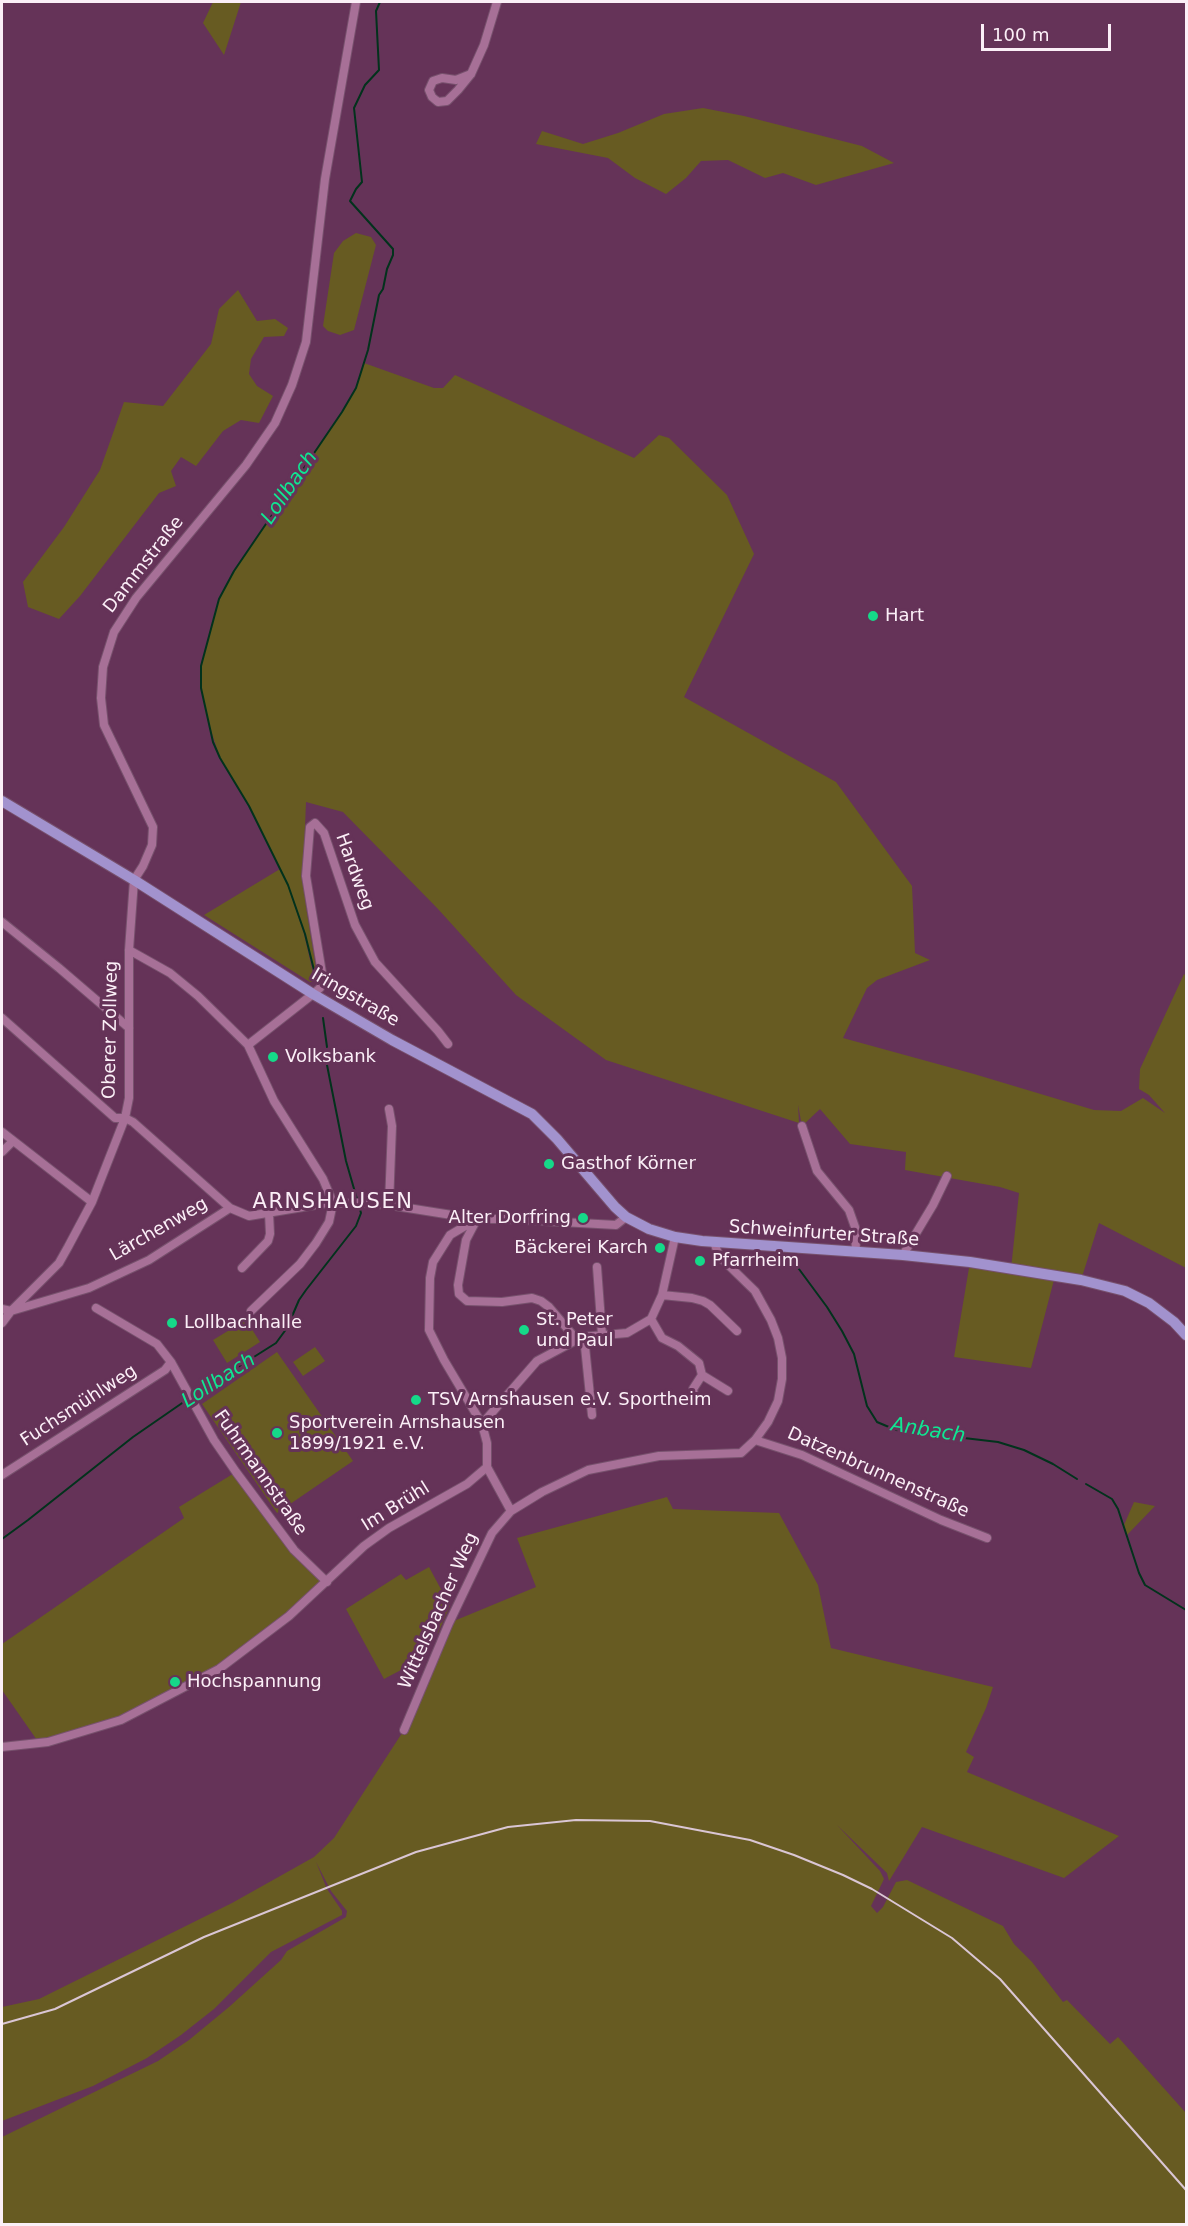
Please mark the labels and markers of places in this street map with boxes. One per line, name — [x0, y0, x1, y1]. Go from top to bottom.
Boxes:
place label: Hart — [885, 605, 924, 627]
marker: Hart — [866, 609, 880, 623]
place label: Volksbank — [285, 1046, 376, 1068]
marker: Volksbank — [266, 1050, 280, 1064]
place label: Gasthof Körner — [561, 1153, 696, 1175]
marker: Gasthof Körner — [542, 1157, 556, 1171]
place label: Alter Dorfring — [449, 1207, 571, 1229]
marker: Alter Dorfring — [576, 1211, 590, 1225]
place label: Bäckerei Karch — [514, 1237, 648, 1259]
marker: Bäckerei Karch — [653, 1241, 667, 1255]
place label: Pfarrheim — [712, 1250, 799, 1272]
marker: Pfarrheim — [693, 1254, 707, 1268]
place label: St. Peter und Paul — [536, 1309, 613, 1352]
place label: Lollbachhalle — [184, 1312, 302, 1334]
marker: Lollbachhalle — [165, 1316, 179, 1330]
marker: St. Peter und Paul — [517, 1323, 531, 1337]
place label: TSV Arnshausen e.V. Sportheim — [428, 1389, 712, 1411]
marker: TSV Arnshausen e.V. Sportheim — [409, 1393, 423, 1407]
place label: Sportverein Arnshausen 1899/1921 e.V. — [289, 1412, 505, 1454]
marker: Sportverein Arnshausen 1899/1921 e.V. — [270, 1426, 284, 1440]
place label: Hochspannung — [187, 1671, 322, 1693]
marker: Hochspannung — [168, 1675, 182, 1689]

